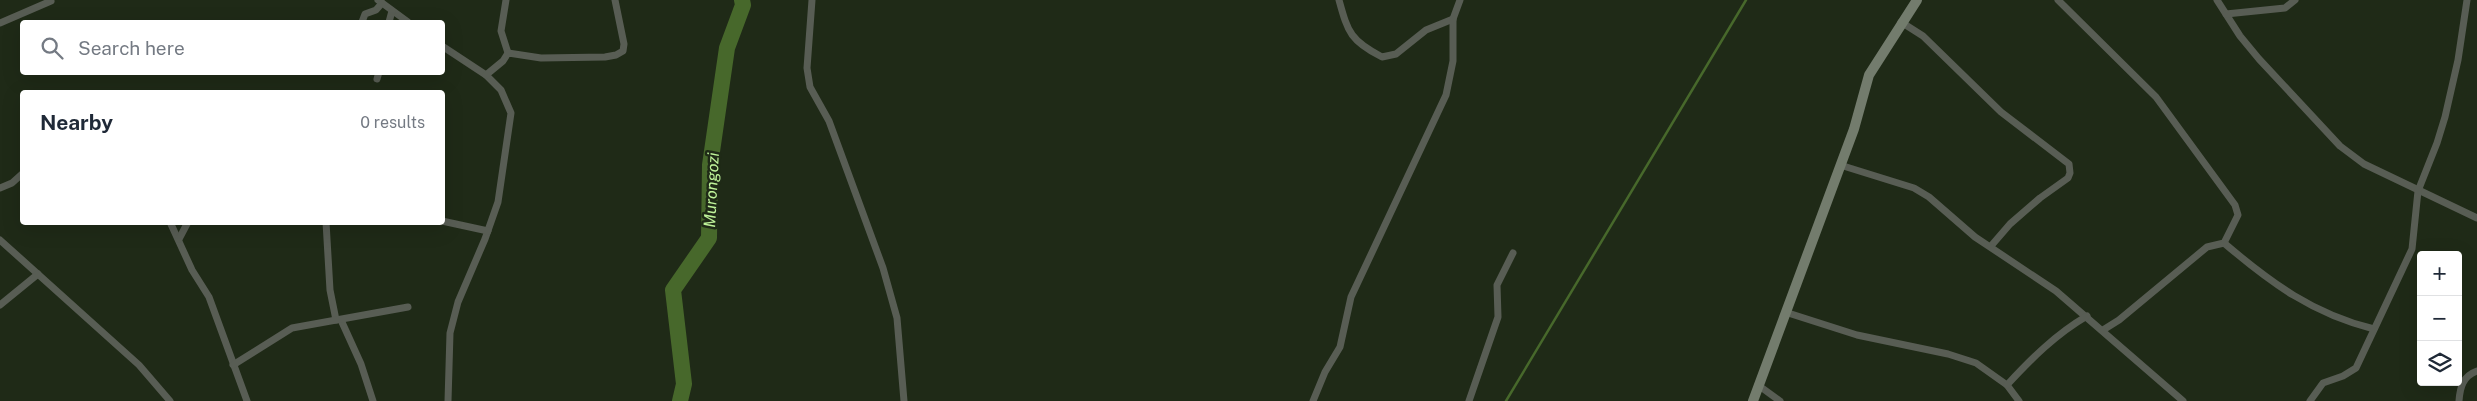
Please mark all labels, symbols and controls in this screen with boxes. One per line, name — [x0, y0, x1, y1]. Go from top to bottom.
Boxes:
search box — [20, 20, 445, 75]
icon: search — [38, 34, 66, 62]
text: Search here — [78, 37, 185, 59]
text: Nearby — [40, 110, 113, 135]
text: 0 results — [360, 113, 425, 132]
water label: Murongozi — [700, 152, 723, 228]
map controls — [2417, 251, 2462, 386]
button: + — [2417, 251, 2462, 296]
button: − — [2417, 296, 2462, 341]
button: layers — [2417, 341, 2462, 386]

